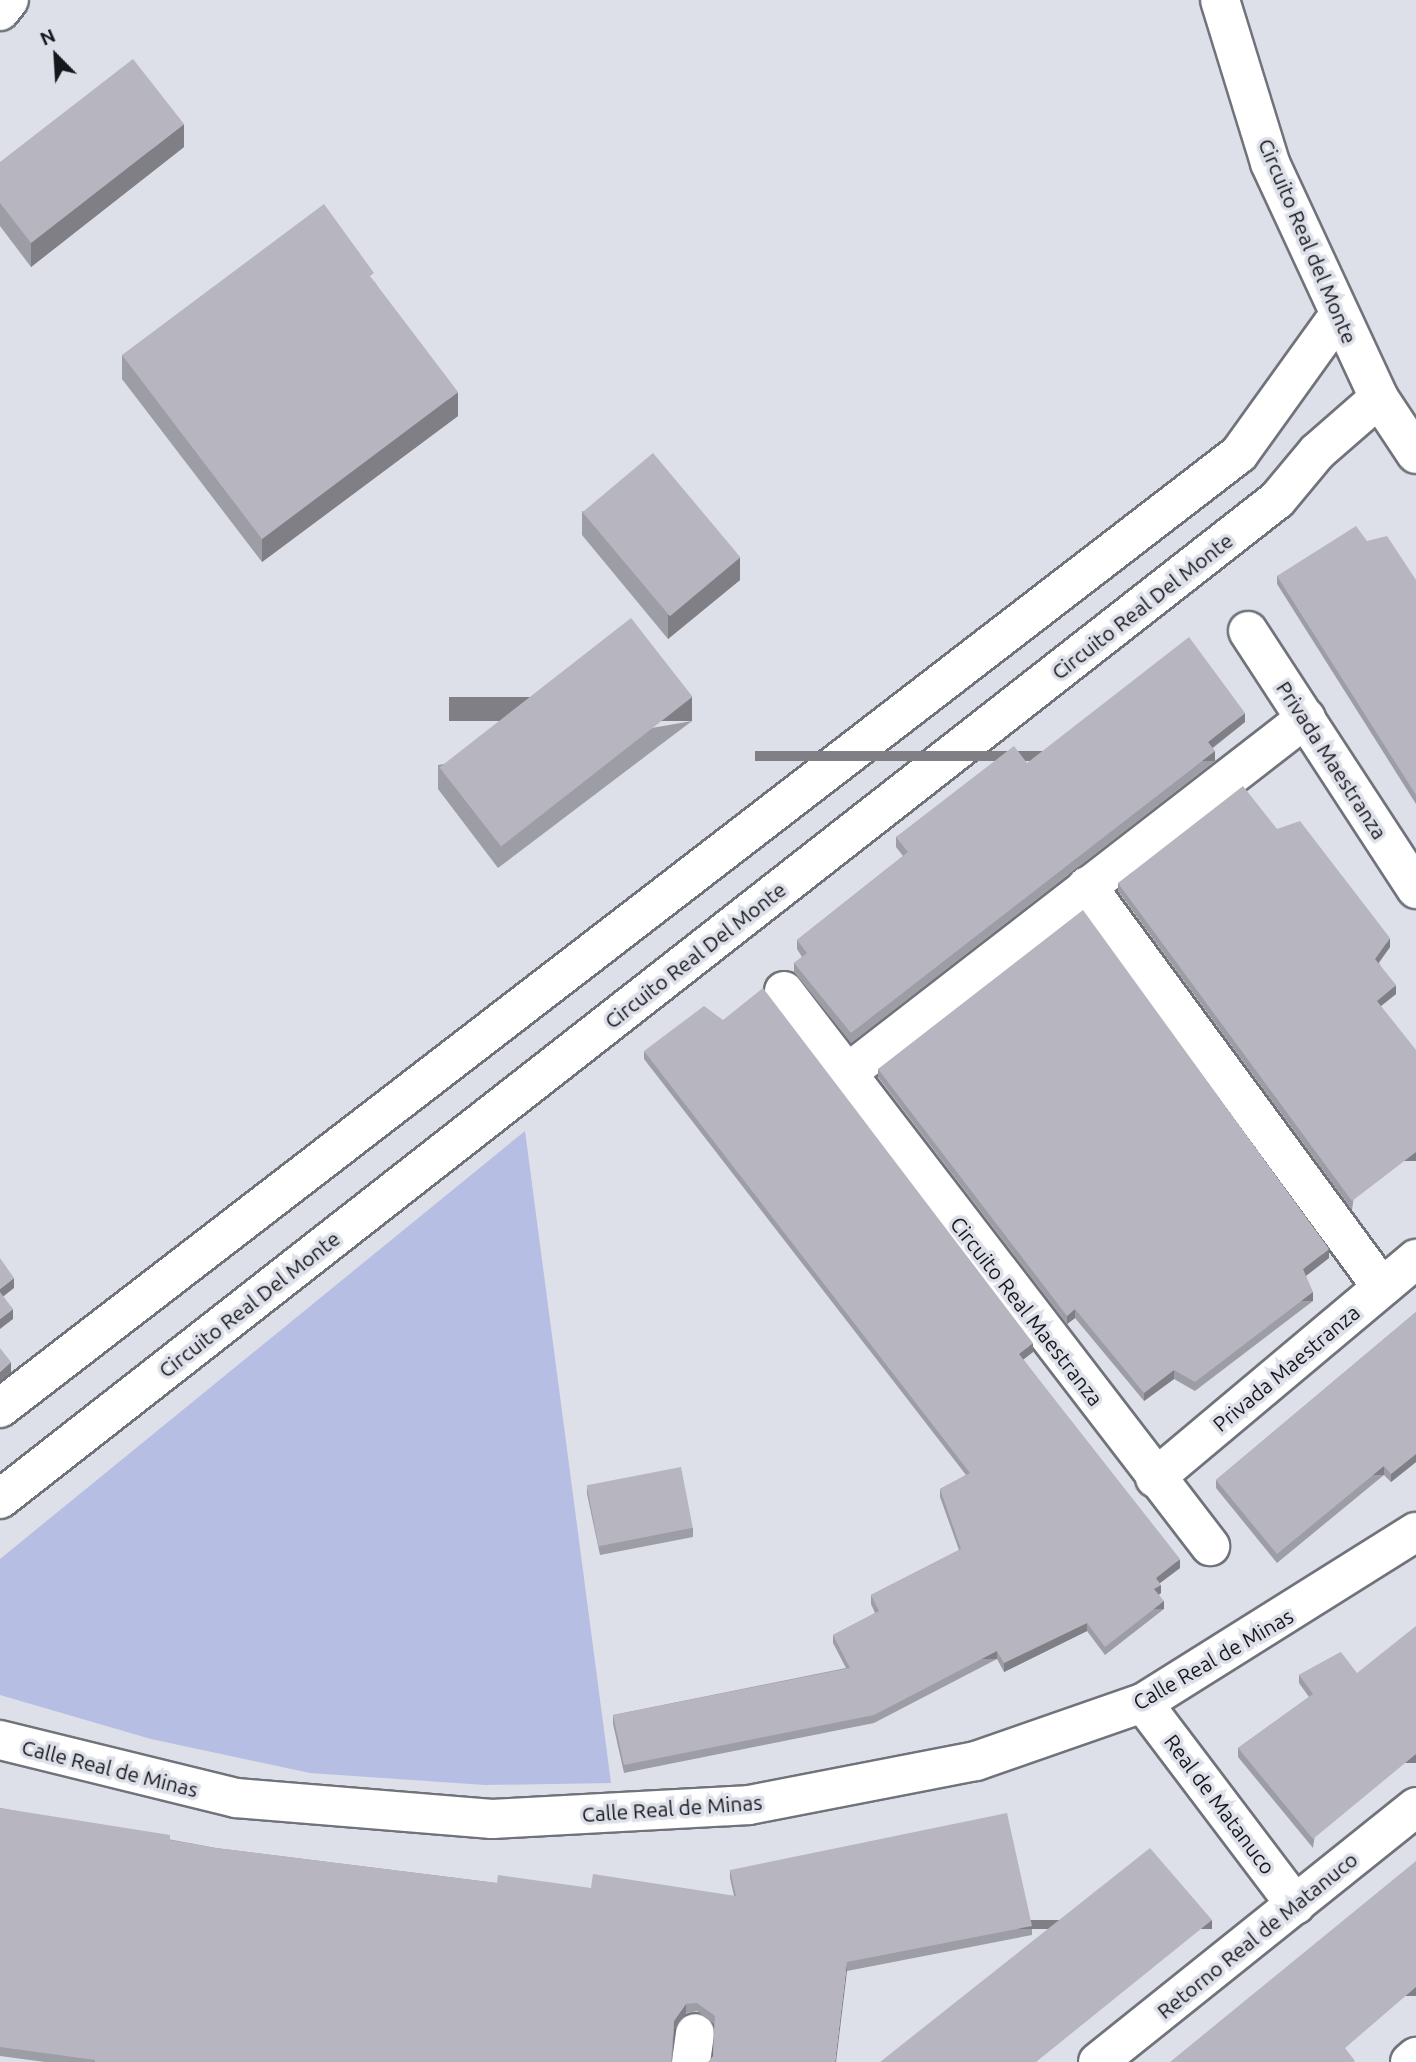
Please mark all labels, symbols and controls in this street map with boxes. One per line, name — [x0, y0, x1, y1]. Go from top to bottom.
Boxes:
north arrow — [21, 21, 91, 91]
text: N — [37, 24, 58, 50]
street label: Circuito Real del Monte — [1253, 135, 1363, 347]
street label: Circuito Real Del Monte — [1046, 527, 1238, 685]
street label: Privada Maestranza — [1271, 676, 1393, 844]
street label: Circuito Real Del Monte — [599, 876, 791, 1034]
street label: Circuito Real Maestranza — [945, 1211, 1109, 1411]
street label: Circuito Real Del Monte — [153, 1225, 345, 1383]
street label: Privada Maestranza — [1208, 1299, 1364, 1437]
street label: Calle Real de Minas — [1128, 1603, 1298, 1715]
street label: Real de Matanuco — [1159, 1729, 1281, 1879]
street label: Calle Real de Minas — [19, 1734, 201, 1802]
street label: Calle Real de Minas — [581, 1789, 763, 1827]
street label: Retorno Real de Matanuco — [1152, 1846, 1362, 2024]

